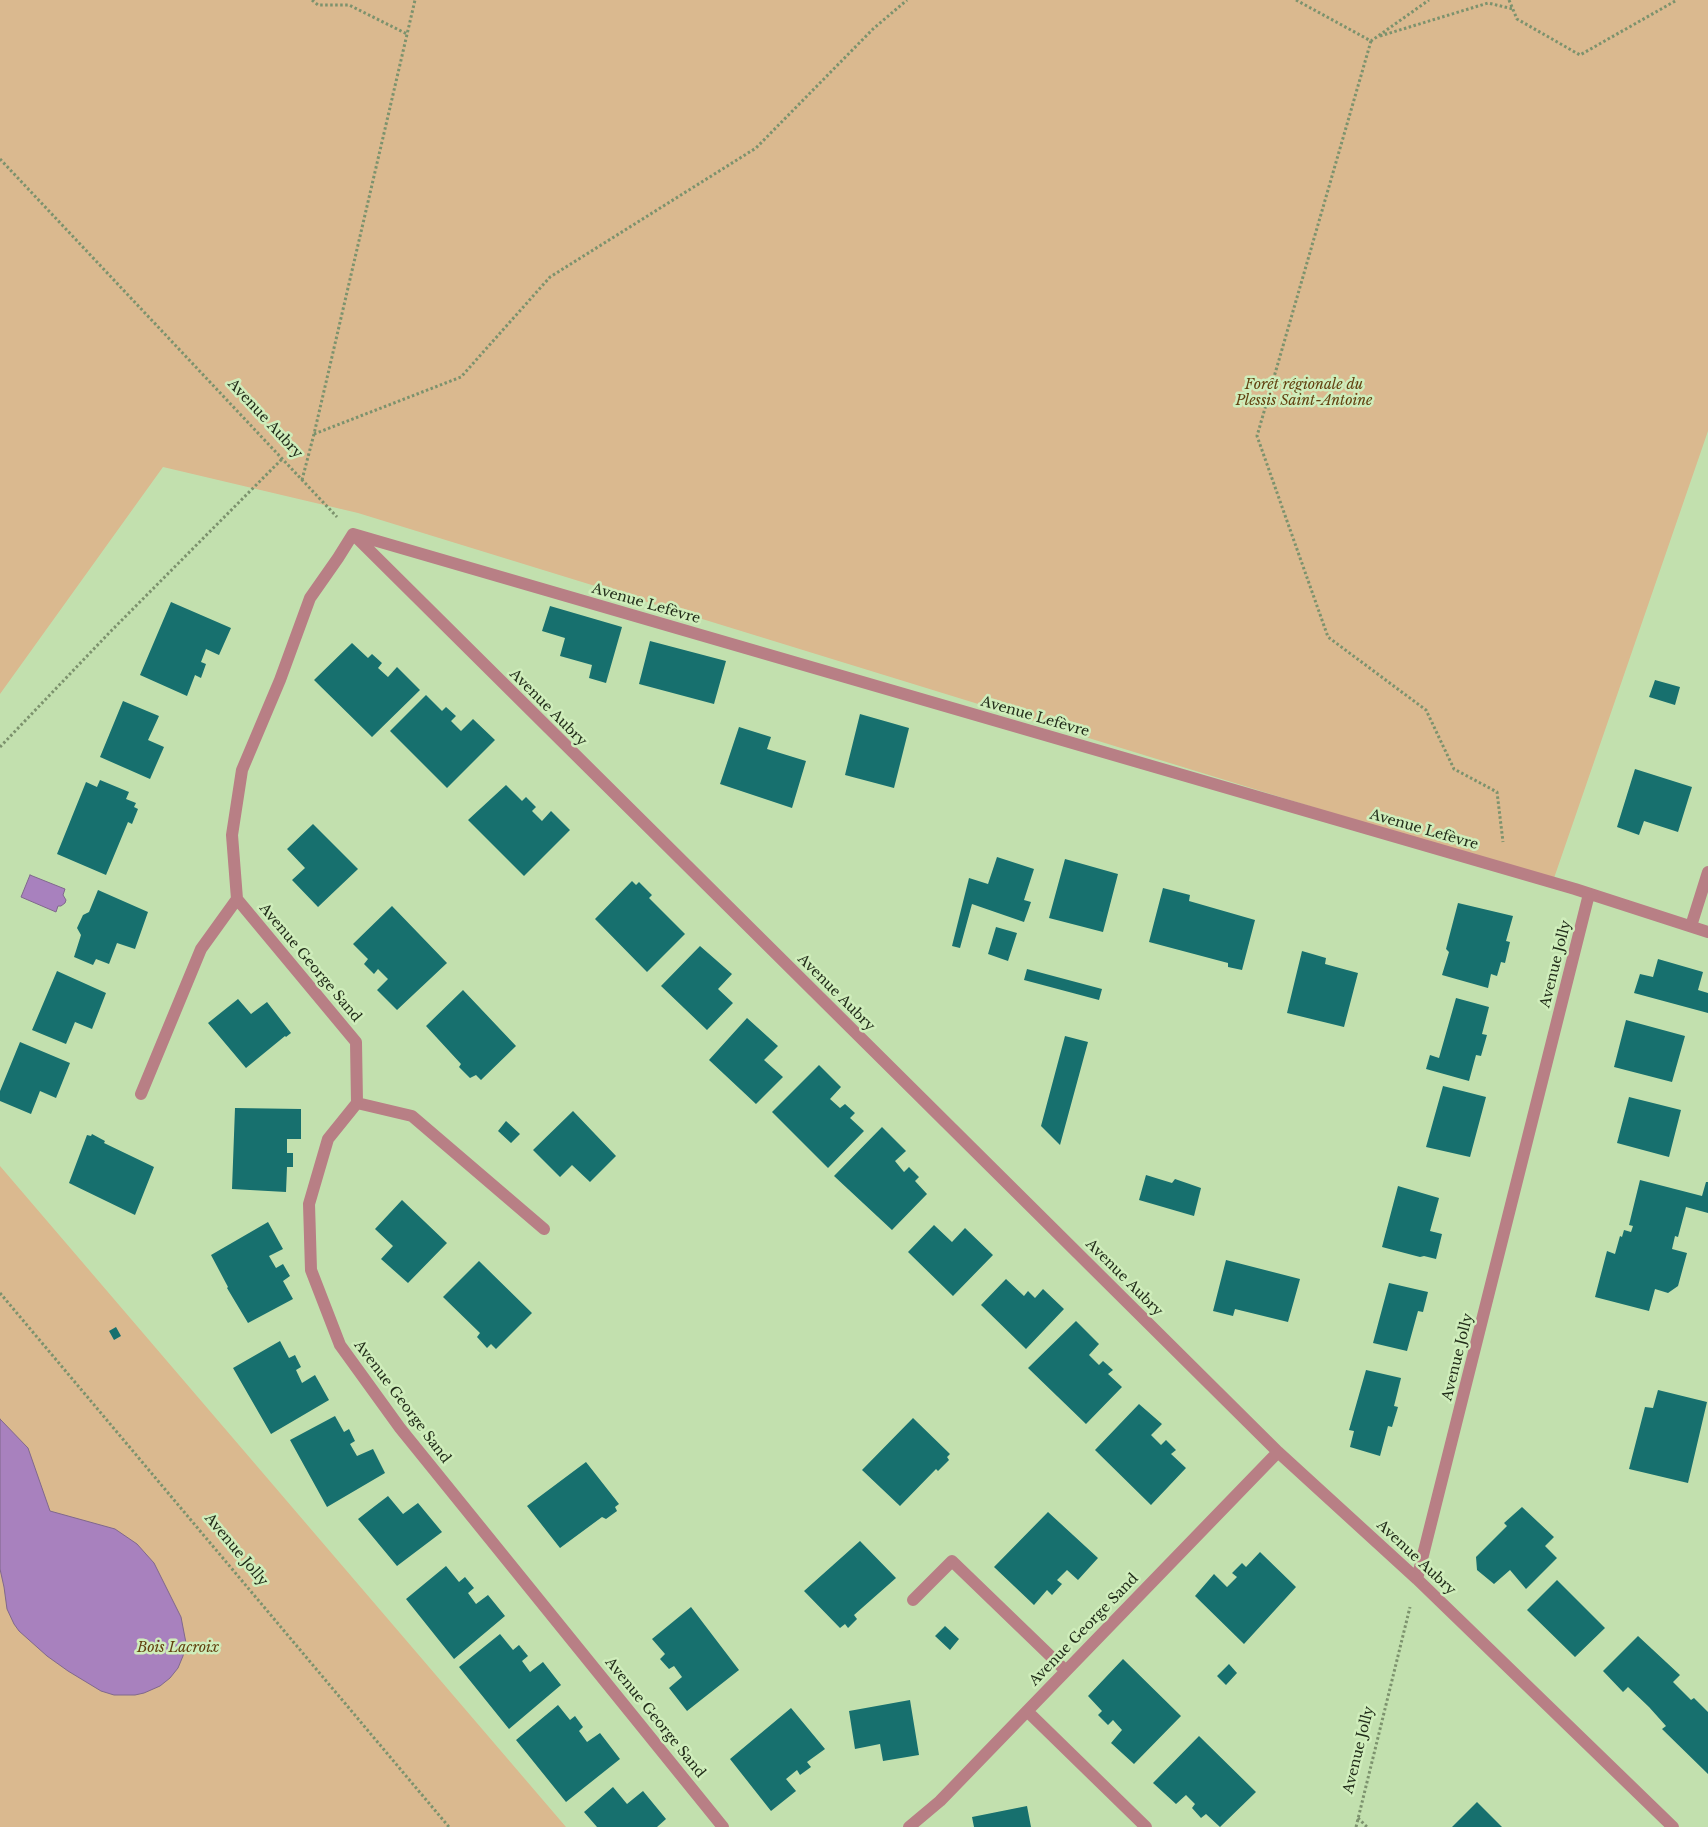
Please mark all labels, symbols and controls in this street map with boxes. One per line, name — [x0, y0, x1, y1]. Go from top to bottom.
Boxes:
street label: Avenue Aubry — [224, 376, 306, 462]
park label: Forêt régionale du Plessis Saint-Antoine — [1236, 377, 1372, 410]
street label: Avenue Lefèvre — [590, 580, 702, 628]
street label: Avenue Aubry — [506, 666, 590, 750]
street label: Avenue Lefèvre — [979, 693, 1091, 741]
street label: Avenue Lefèvre — [1368, 806, 1480, 854]
street label: Avenue George Sand — [255, 900, 365, 1026]
street label: Avenue Jolly — [1537, 919, 1575, 1009]
street label: Avenue Aubry — [794, 951, 878, 1035]
street label: Avenue Aubry — [1082, 1236, 1166, 1320]
street label: Avenue Jolly — [1439, 1312, 1477, 1402]
street label: Avenue George Sand — [350, 1337, 454, 1467]
street label: Avenue Jolly — [201, 1510, 271, 1590]
street label: Avenue Aubry — [1373, 1517, 1459, 1599]
street label: Avenue George Sand — [1026, 1570, 1142, 1690]
park label: Bois Lacroix — [137, 1640, 219, 1656]
street label: Avenue George Sand — [601, 1655, 709, 1781]
street label: Avenue Jolly — [1340, 1705, 1378, 1795]

